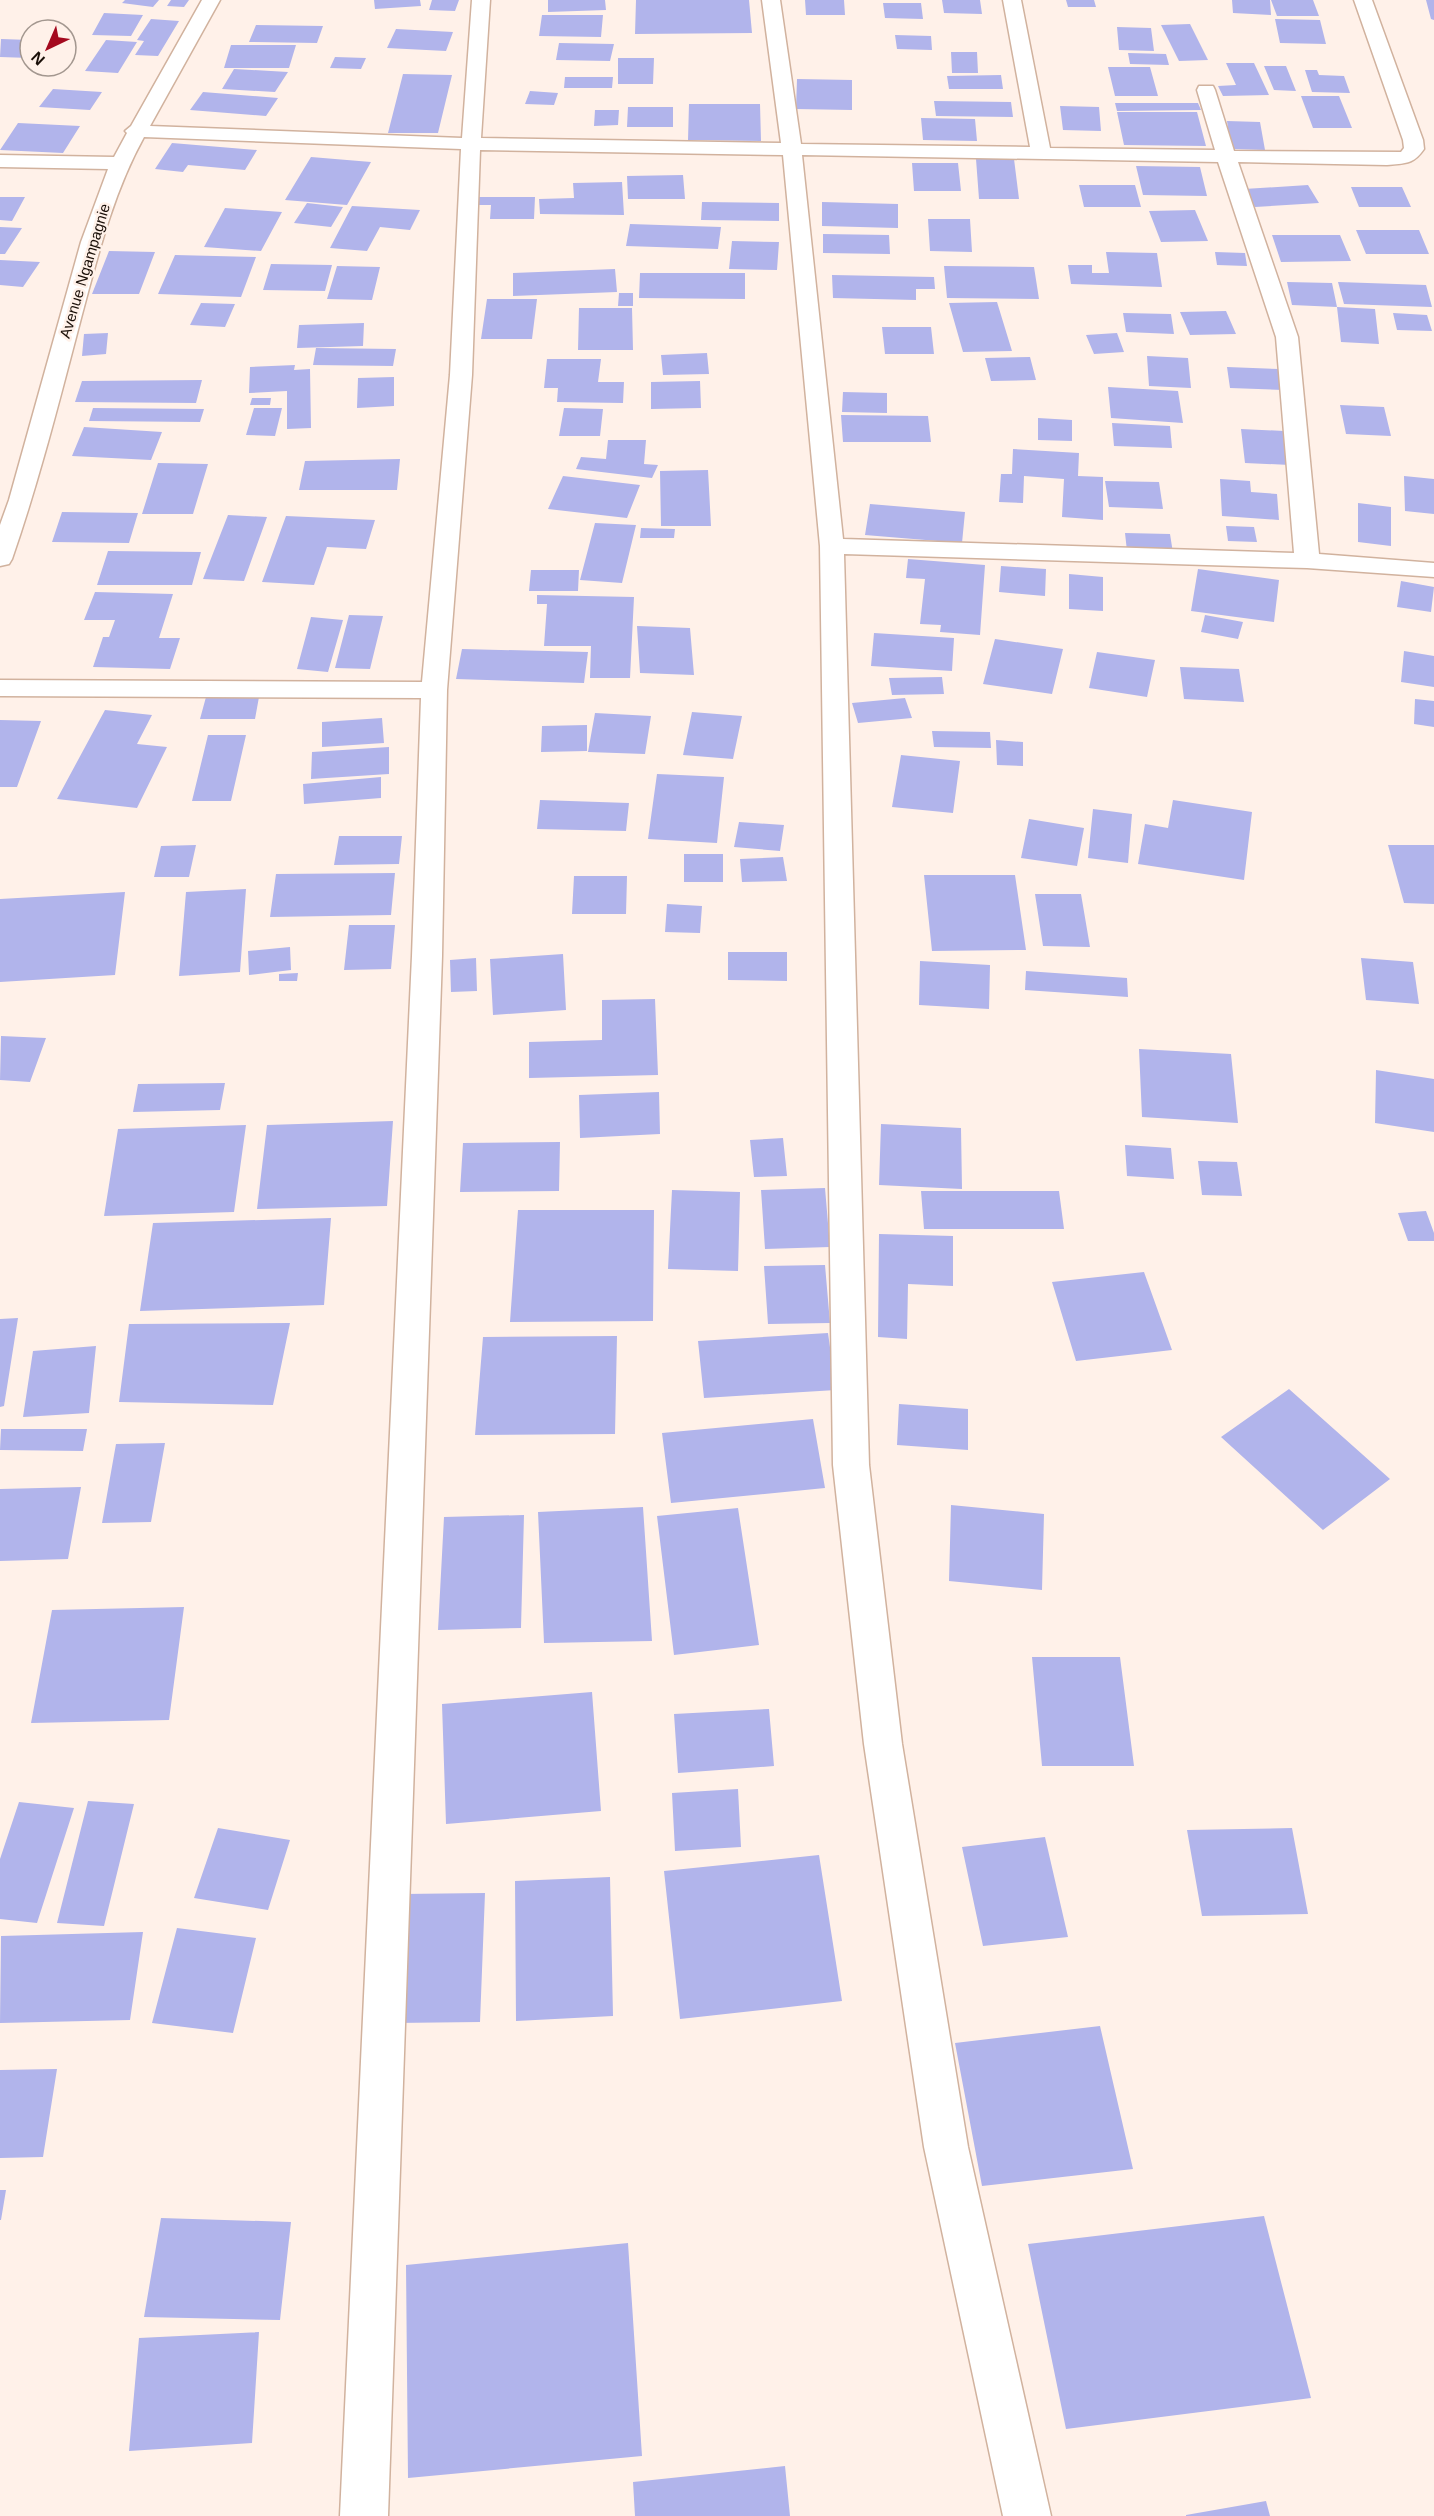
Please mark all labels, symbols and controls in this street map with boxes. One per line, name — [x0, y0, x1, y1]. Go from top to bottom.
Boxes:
north arrow — [18, 18, 78, 78]
text: N — [28, 48, 48, 69]
street label: Avenue Ngampagnie — [56, 202, 113, 340]

